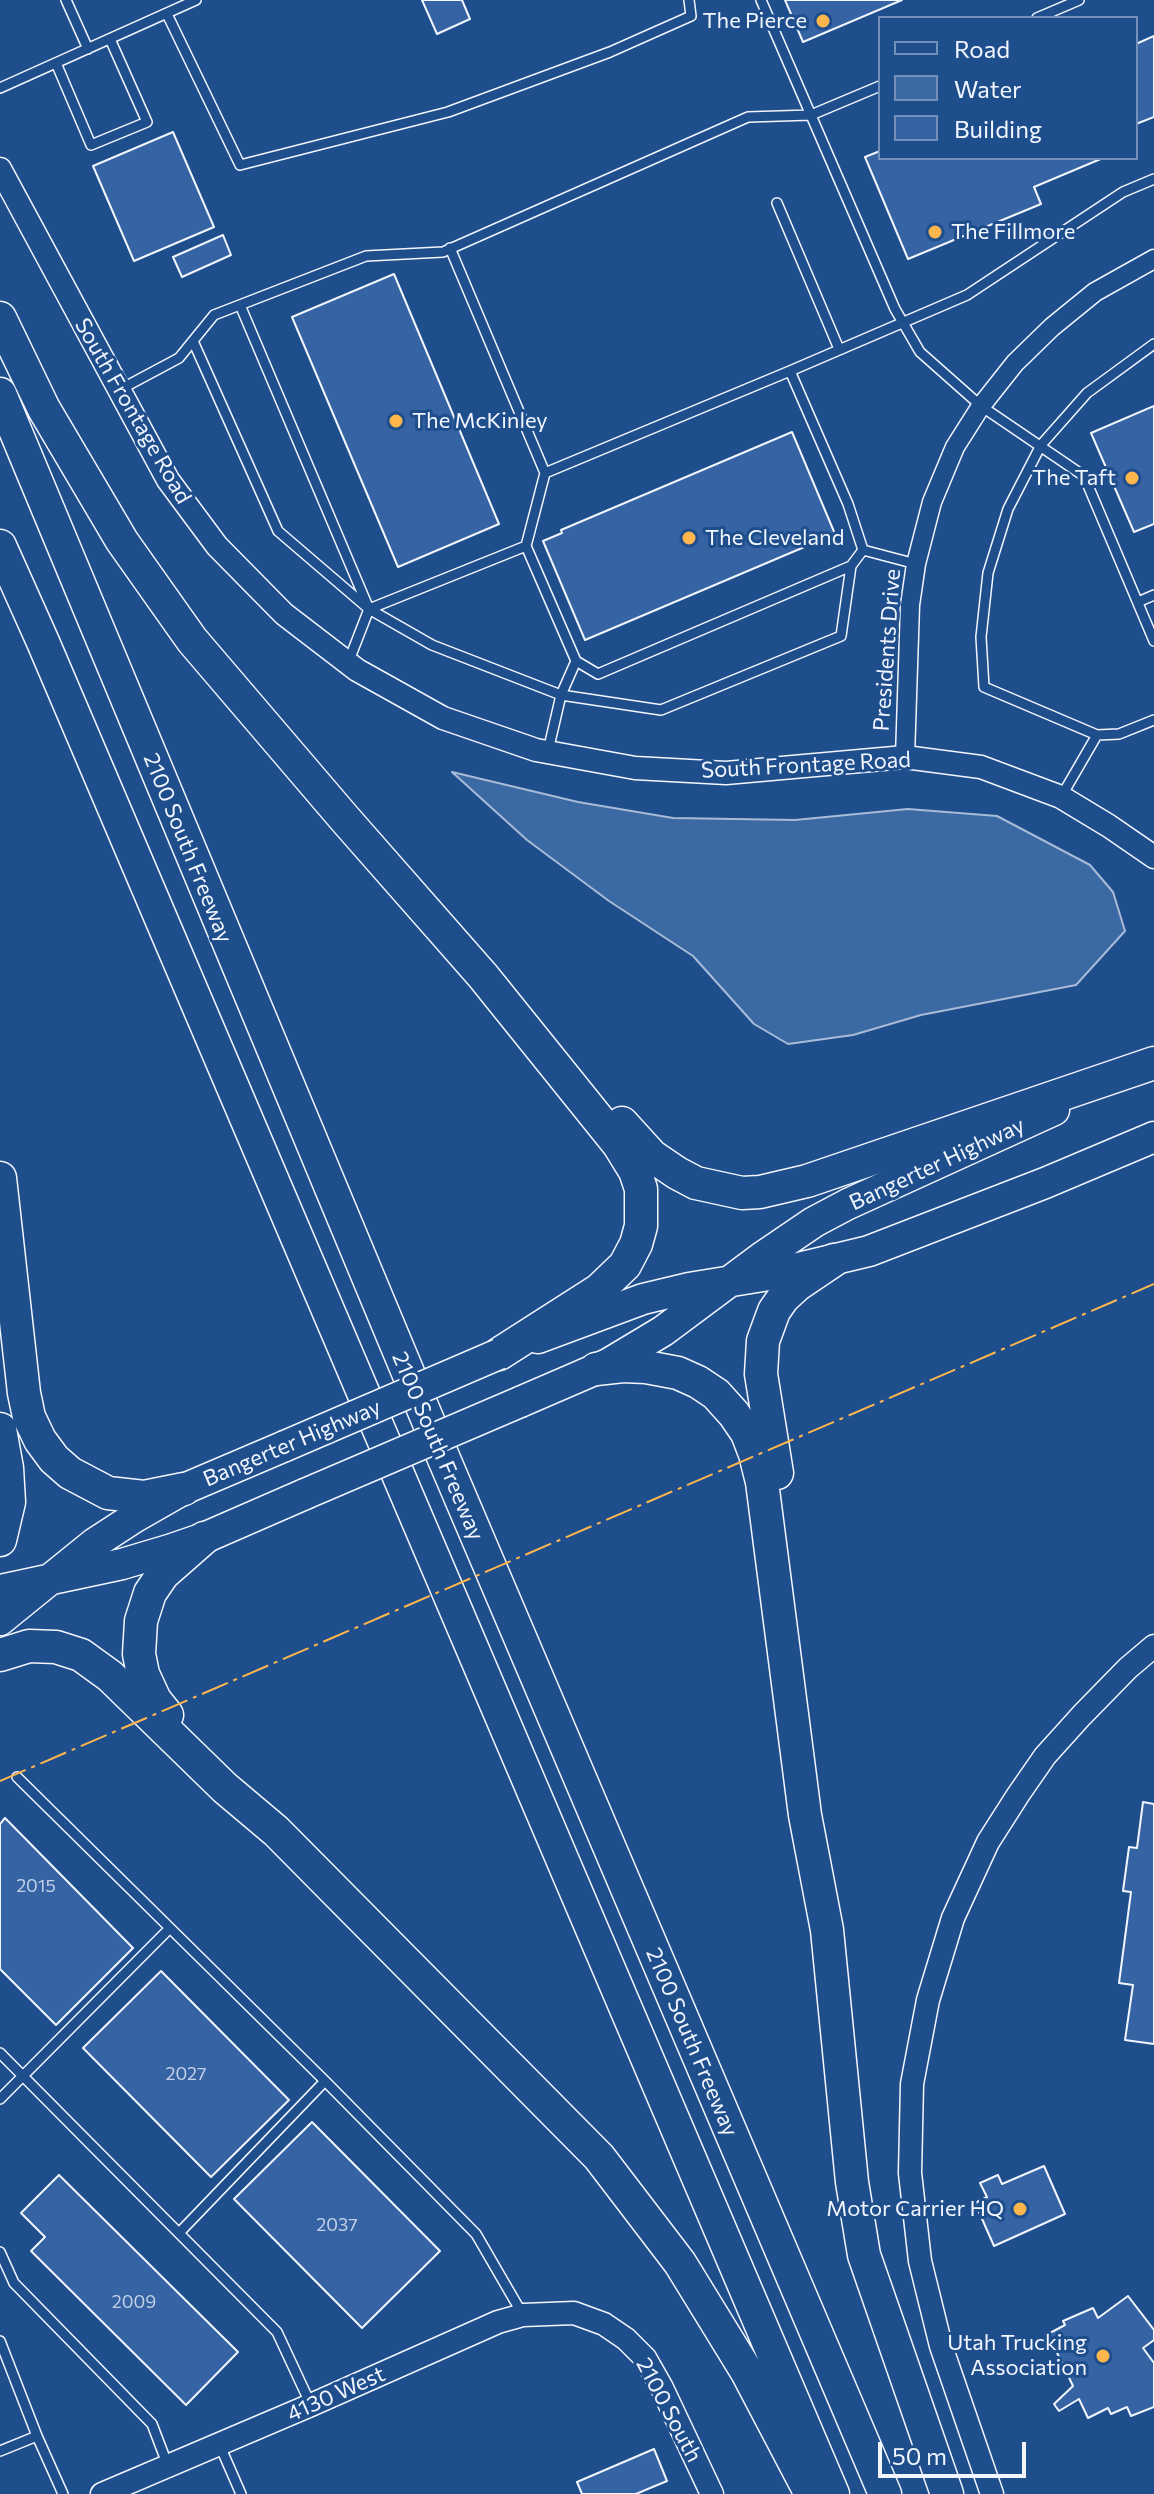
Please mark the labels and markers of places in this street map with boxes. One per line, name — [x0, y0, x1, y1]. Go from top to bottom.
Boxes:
place label: The Pierce — [703, 8, 807, 34]
marker: The Pierce — [814, 12, 832, 30]
place label: The Fillmore — [951, 219, 1075, 245]
marker: The Fillmore — [926, 223, 944, 241]
place label: The McKinley — [412, 408, 548, 434]
marker: The McKinley — [387, 412, 405, 430]
place label: The Taft — [1032, 465, 1116, 491]
marker: The Taft — [1123, 469, 1141, 487]
place label: The Cleveland — [705, 525, 844, 551]
marker: The Cleveland — [680, 529, 698, 547]
place label: Motor Carrier HQ — [826, 2196, 1004, 2222]
marker: Motor Carrier HQ — [1011, 2200, 1029, 2218]
place label: Utah Trucking Association — [947, 2330, 1087, 2382]
marker: Utah Trucking Association — [1094, 2347, 1112, 2365]

